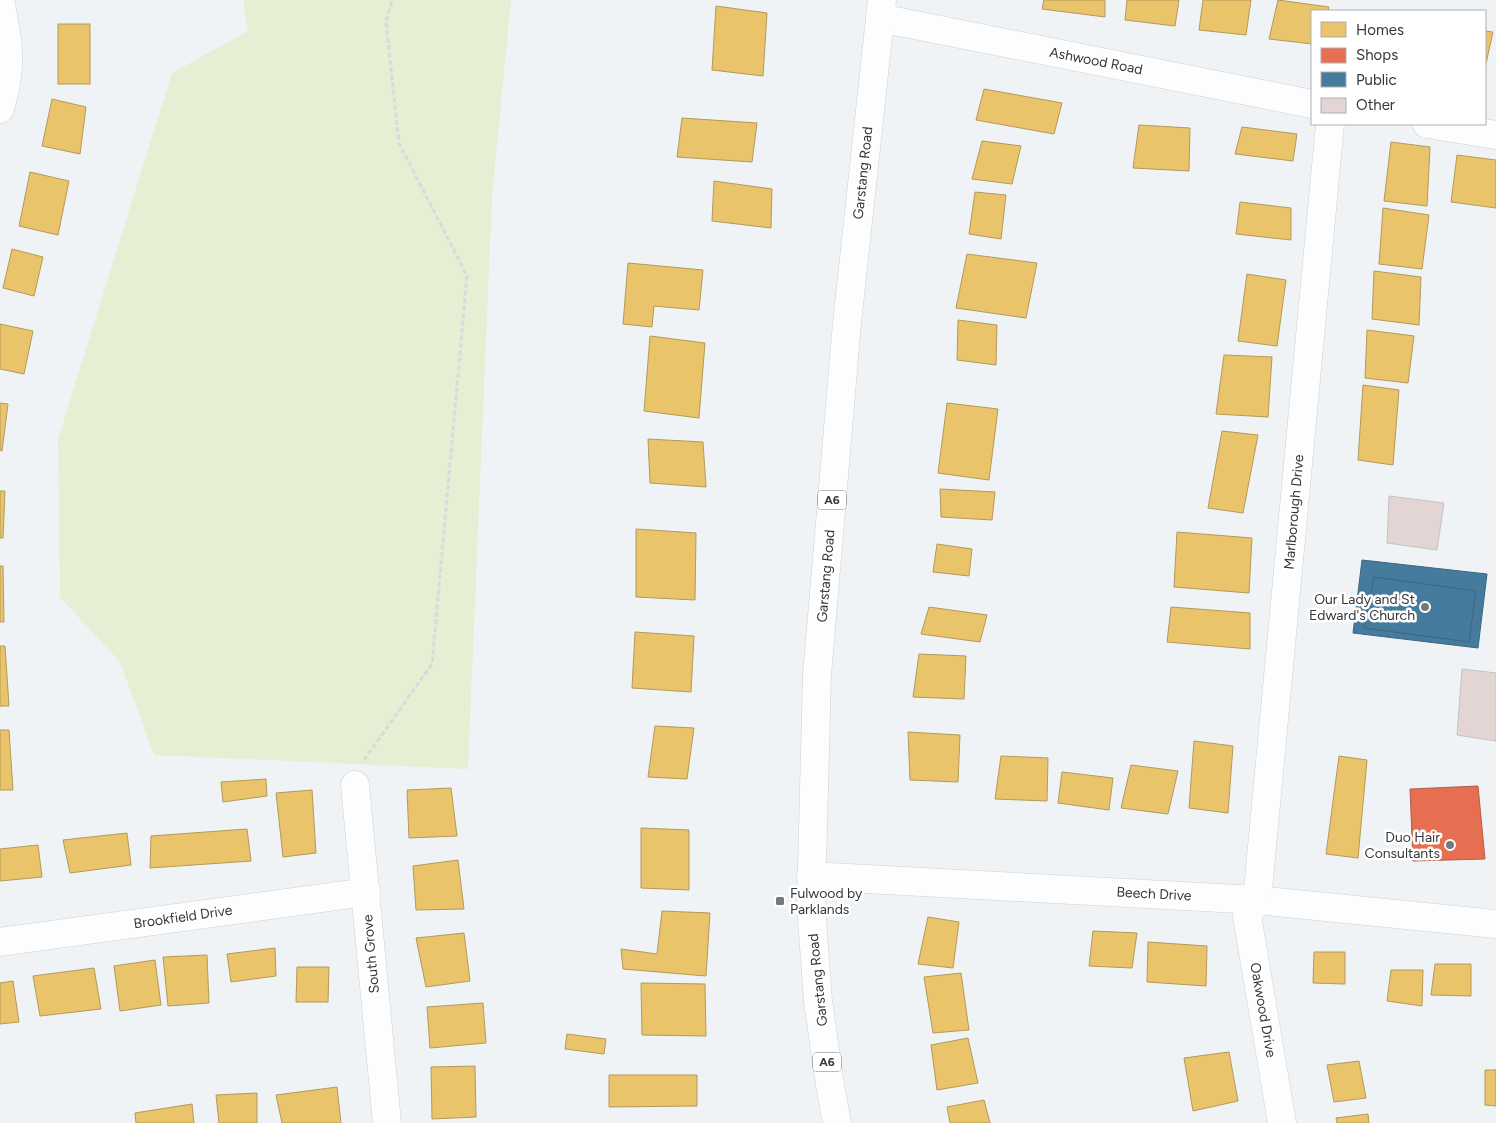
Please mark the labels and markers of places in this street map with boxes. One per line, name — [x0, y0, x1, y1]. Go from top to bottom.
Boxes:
place label: Our Lady and St Edward's Church — [1309, 591, 1415, 624]
marker: Our Lady and St Edward's Church — [1419, 601, 1431, 613]
place label: Duo Hair Consultants — [1365, 829, 1440, 862]
marker: Duo Hair Consultants — [1444, 839, 1456, 851]
place label: Fulwood by Parklands — [790, 885, 863, 918]
marker: Fulwood by Parklands — [774, 895, 786, 907]

